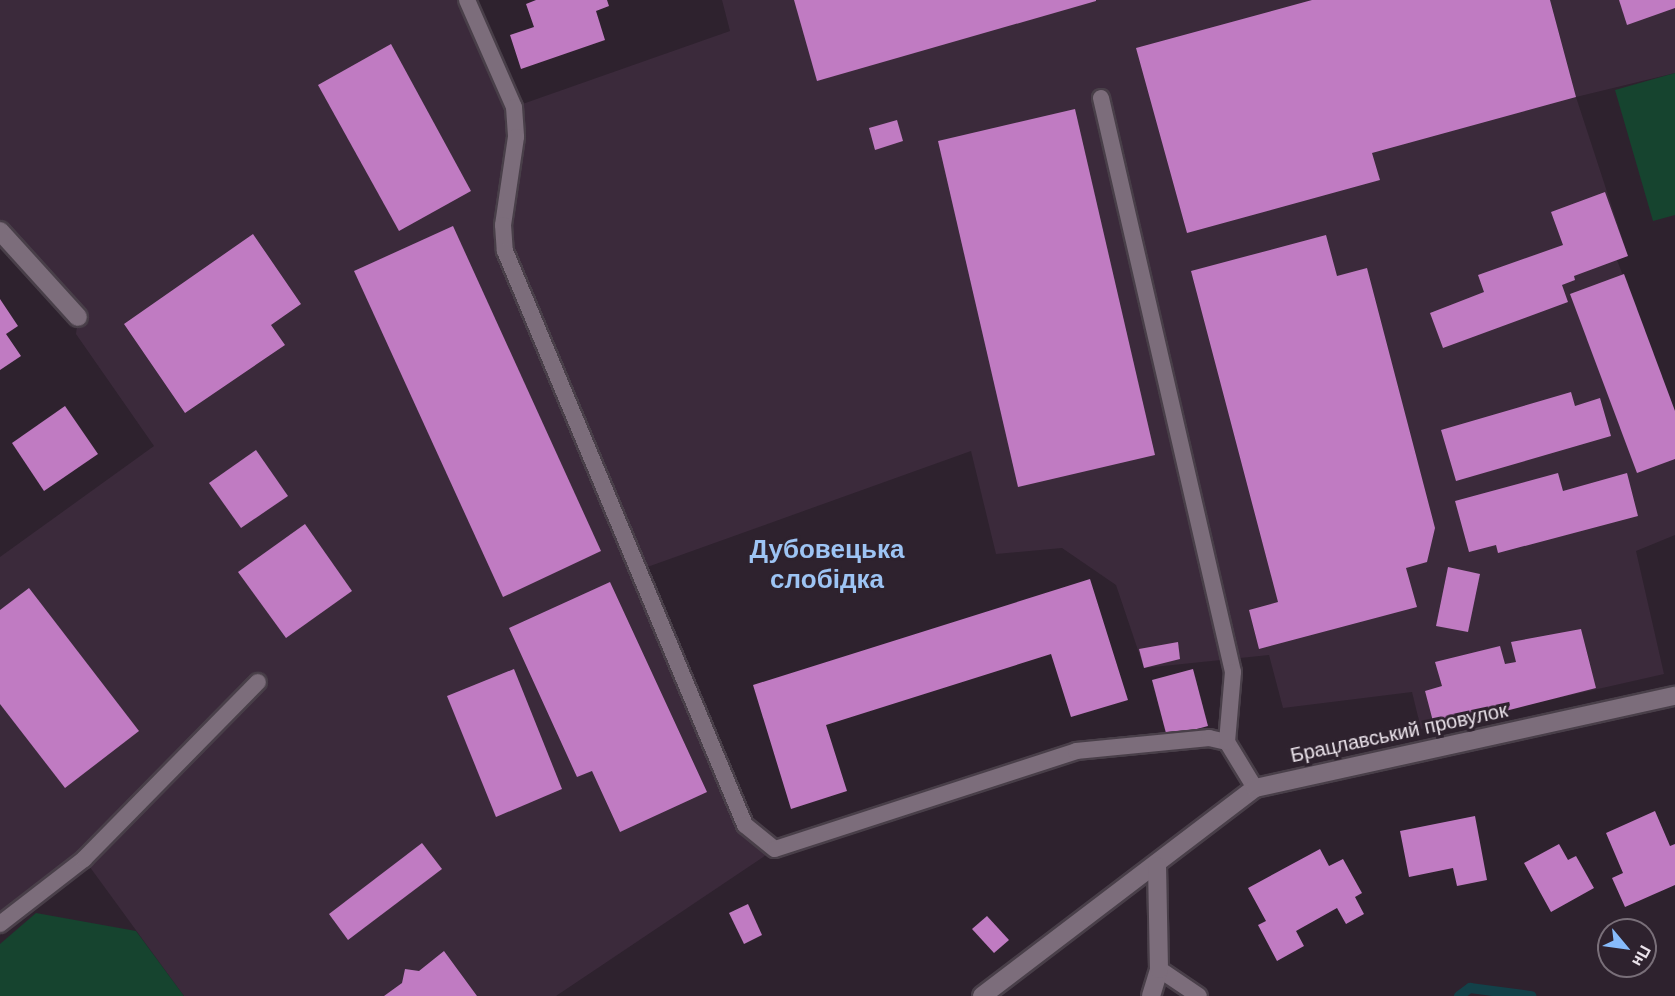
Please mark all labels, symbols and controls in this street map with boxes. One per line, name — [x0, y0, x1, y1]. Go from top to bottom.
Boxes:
district label: Дубовецька слобідка — [750, 534, 904, 596]
street label: Брацлавський провулок — [1288, 698, 1510, 768]
north arrow — [1597, 918, 1657, 978]
text: Пн — [1627, 942, 1656, 970]

